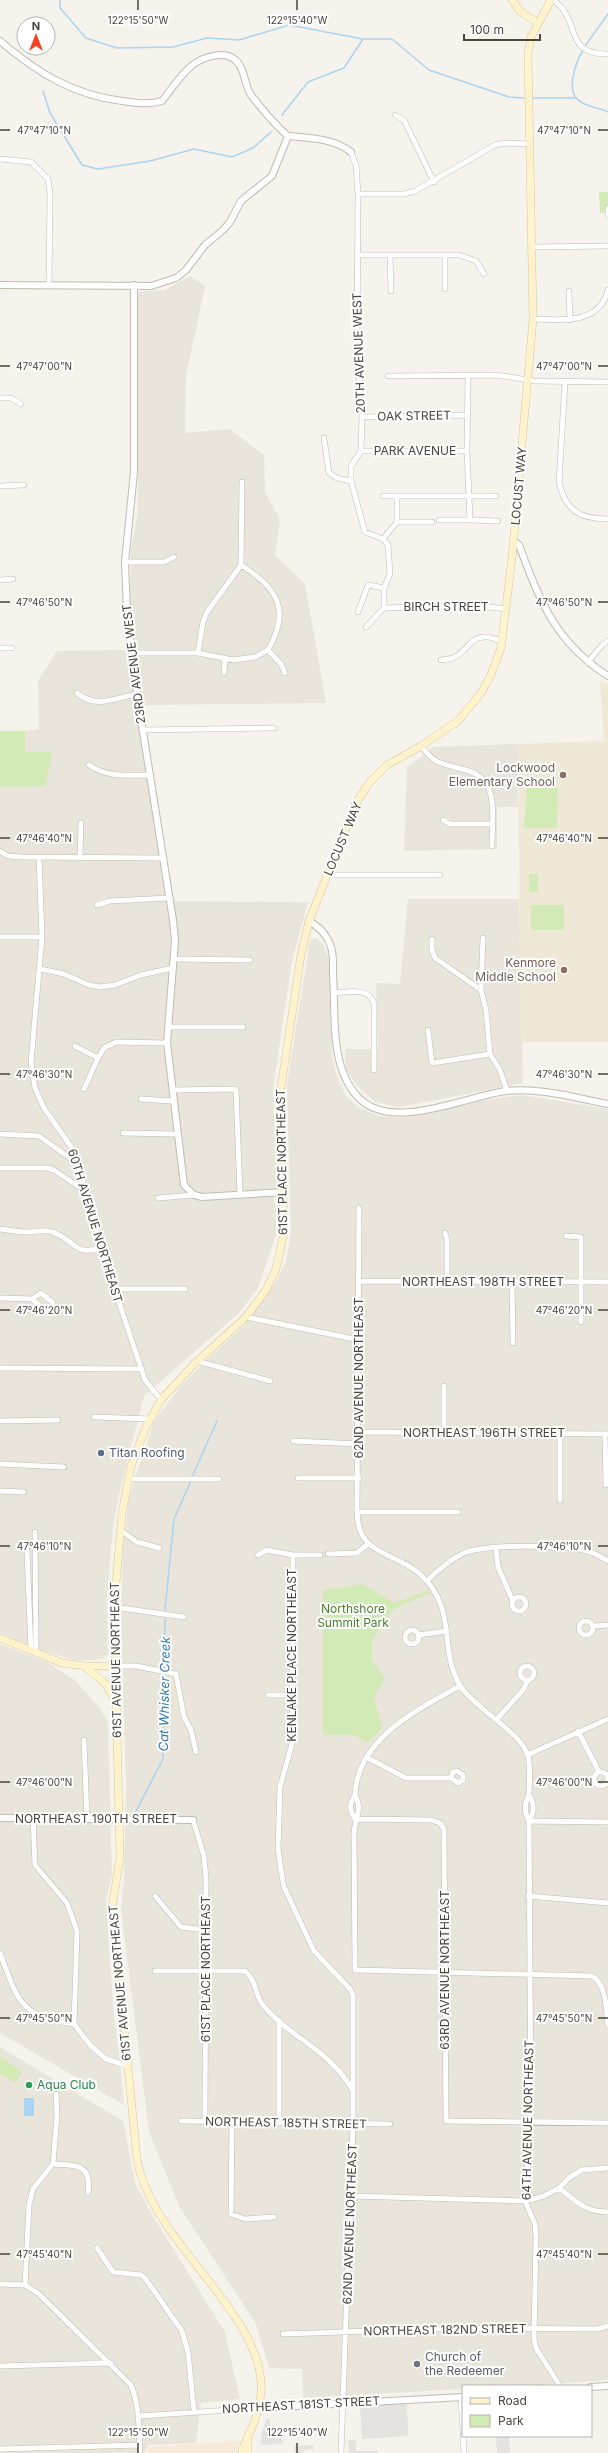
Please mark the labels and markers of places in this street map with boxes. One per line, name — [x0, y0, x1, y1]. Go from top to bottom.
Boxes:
place label: Lockwood Elementary School — [449, 760, 555, 789]
marker: Lockwood Elementary School — [558, 770, 568, 780]
place label: Kenmore Middle School — [475, 955, 556, 984]
marker: Kenmore Middle School — [559, 965, 569, 975]
place label: Titan Roofing — [109, 1445, 185, 1460]
marker: Titan Roofing — [96, 1448, 106, 1458]
place label: Aqua Club — [37, 2077, 96, 2092]
marker: Aqua Club — [24, 2080, 34, 2090]
place label: Church of the Redeemer — [425, 2349, 505, 2378]
marker: Church of the Redeemer — [412, 2359, 422, 2369]

